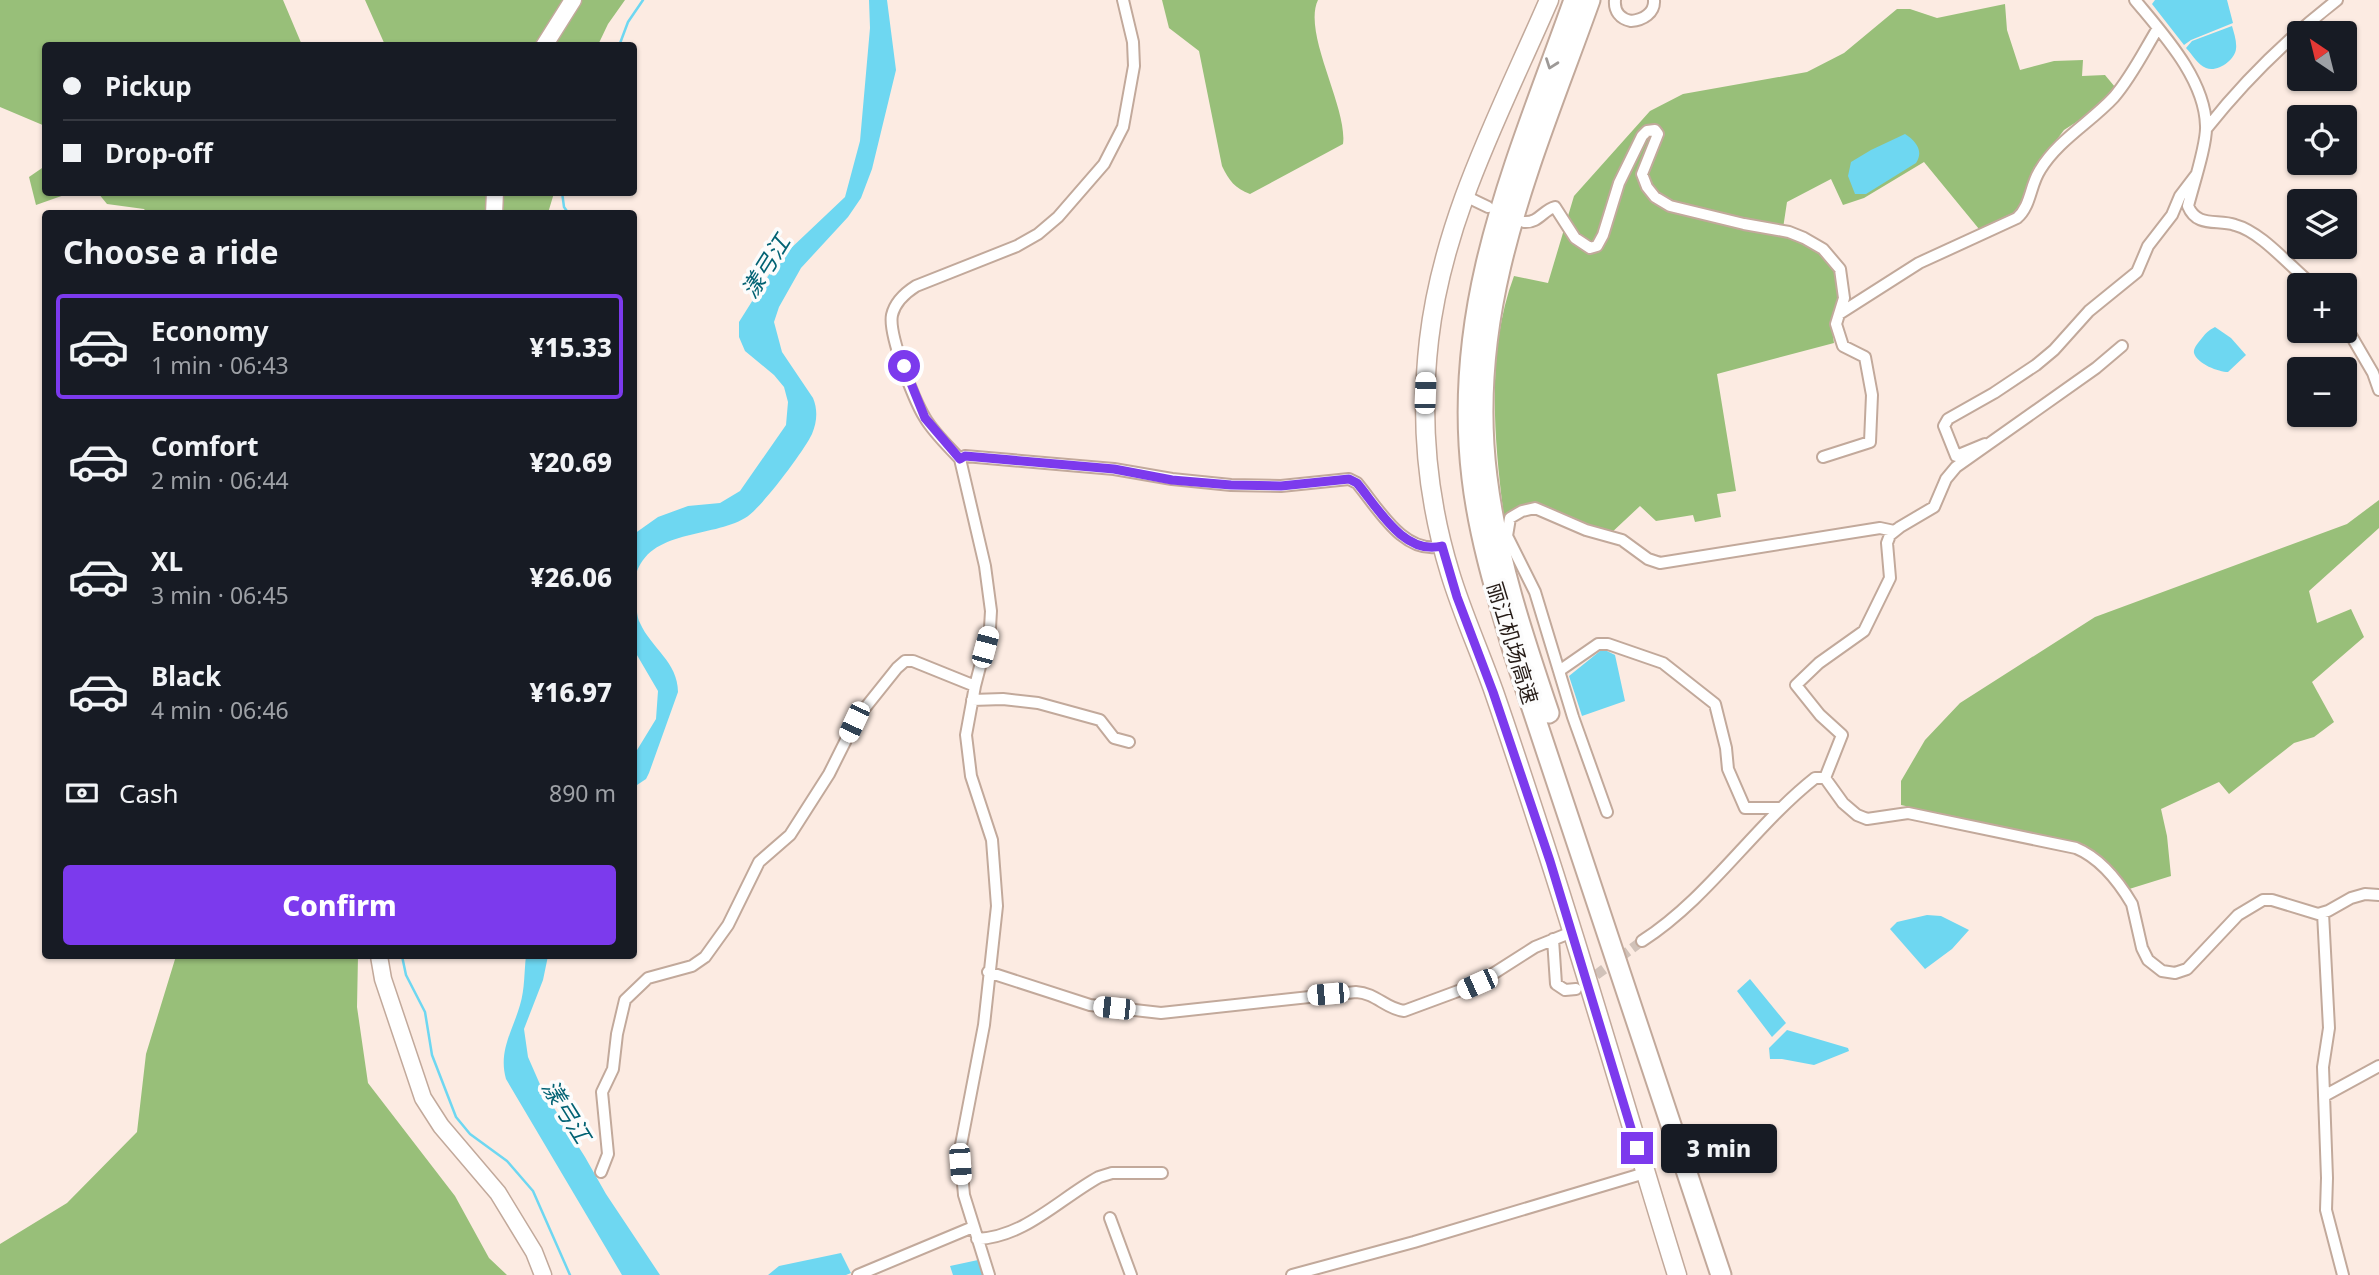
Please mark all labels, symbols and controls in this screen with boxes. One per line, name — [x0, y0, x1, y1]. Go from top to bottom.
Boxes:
north arrow — [2287, 21, 2357, 91]
map controls — [2287, 21, 2357, 427]
one-way arrow — [1545, 58, 1559, 70]
text: Pickup — [105, 68, 192, 104]
button: locate — [2287, 105, 2357, 175]
text: Drop-off — [105, 135, 212, 171]
button: layers — [2287, 189, 2357, 259]
water label: 漾弓江 — [733, 226, 798, 304]
text: Choose a ride — [63, 230, 279, 273]
button: + — [2287, 273, 2357, 343]
text: Economy — [151, 313, 269, 349]
icon: car — [67, 315, 130, 378]
text: ¥15.33 — [529, 329, 612, 365]
text: 1 min · 06:43 — [151, 349, 289, 381]
route start — [888, 350, 920, 382]
button: − — [2287, 357, 2357, 427]
car — [1414, 372, 1437, 414]
text: Comfort — [151, 428, 259, 464]
icon: car — [67, 430, 130, 493]
text: ¥20.69 — [529, 444, 612, 480]
text: 2 min · 06:44 — [151, 464, 289, 496]
text: XL — [151, 543, 183, 579]
icon: car — [67, 545, 130, 608]
text: ¥26.06 — [529, 559, 612, 595]
text: 3 min · 06:45 — [151, 579, 289, 611]
street label: 丽江机场高速 — [1481, 579, 1545, 707]
car — [970, 624, 1001, 670]
text: Black — [151, 658, 221, 694]
icon: car — [67, 660, 130, 723]
text: ¥16.97 — [529, 674, 612, 710]
text: 4 min · 06:46 — [151, 694, 289, 726]
car — [836, 699, 873, 745]
icon: cash — [63, 774, 101, 812]
text: Cash — [119, 775, 179, 811]
text: 890 m — [549, 777, 616, 809]
button: Confirm — [63, 865, 616, 945]
car — [1454, 966, 1501, 1002]
car — [1307, 982, 1350, 1006]
car — [1093, 995, 1136, 1021]
water label: 漾弓江 — [535, 1073, 600, 1151]
callout: 3 min — [1662, 1124, 1777, 1172]
route end — [1621, 1132, 1653, 1164]
text: 3 min — [1687, 1132, 1751, 1164]
car — [949, 1142, 972, 1186]

